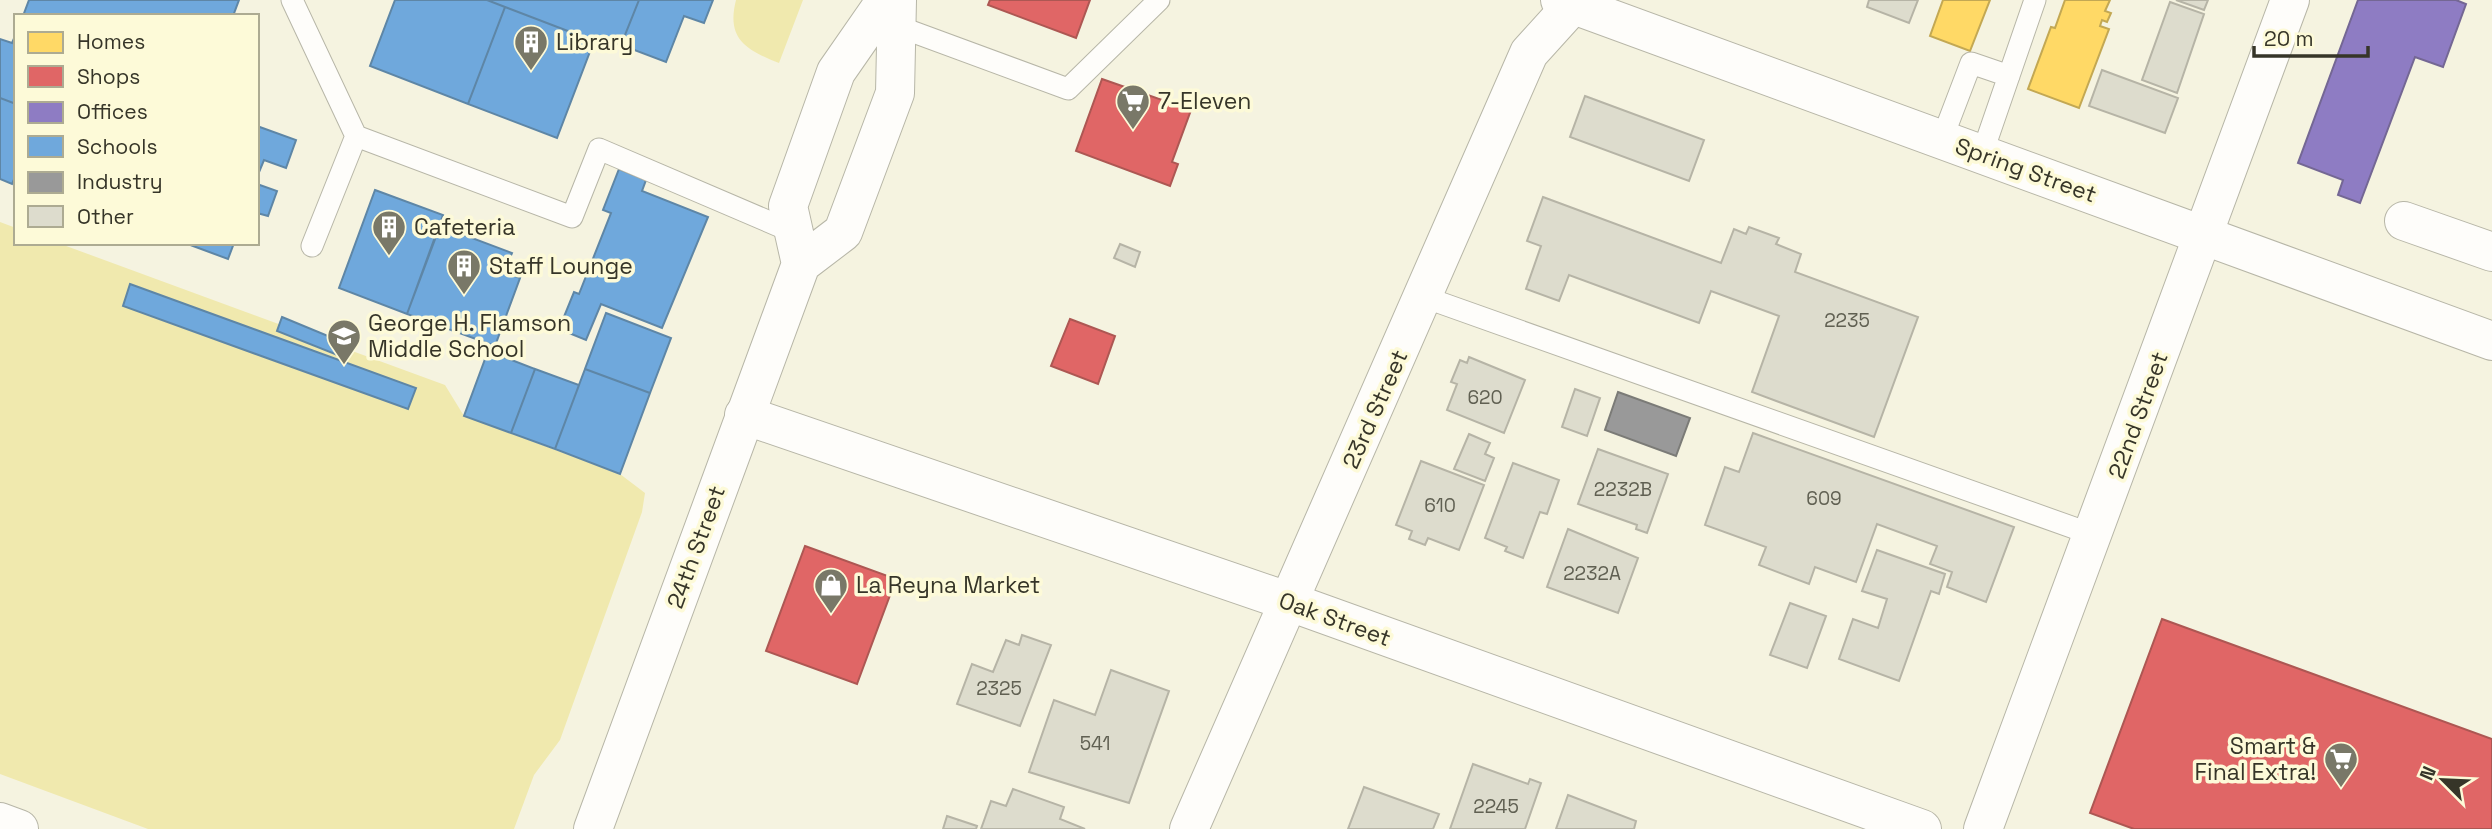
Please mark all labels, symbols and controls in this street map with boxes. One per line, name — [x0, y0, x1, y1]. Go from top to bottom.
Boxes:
legend — [14, 14, 259, 245]
scale bar — [2254, 14, 2368, 58]
building icon: Library — [512, 23, 550, 72]
text: 20 m — [2264, 25, 2314, 52]
place label: Library — [556, 27, 633, 57]
text: Homes — [77, 28, 145, 55]
text: Shops — [77, 63, 140, 90]
supermarket icon: 7-Eleven — [1114, 82, 1152, 131]
place label: 7-Eleven — [1158, 86, 1251, 116]
text: Offices — [77, 98, 148, 125]
street label: Spring Street — [1951, 131, 2101, 209]
text: Schools — [77, 133, 157, 160]
text: Industry — [77, 168, 163, 195]
text: Other — [77, 203, 134, 230]
building icon: Cafeteria — [370, 208, 408, 257]
place label: Cafeteria — [414, 212, 515, 242]
building icon: Staff Lounge — [445, 247, 483, 296]
place label: Staff Lounge — [489, 251, 633, 281]
place label: George H. Flamson Middle School — [368, 308, 571, 364]
house number: 2235 — [1824, 308, 1870, 333]
school or university icon: George H. Flamson Middle School — [325, 317, 363, 366]
street label: 23rd Street — [1335, 345, 1415, 473]
street label: 22nd Street — [2101, 347, 2175, 483]
house number: 620 — [1467, 385, 1503, 410]
house number: 2232B — [1594, 477, 1652, 502]
street label: 24th Street — [660, 482, 732, 612]
house number: 609 — [1806, 486, 1842, 511]
house number: 610 — [1424, 493, 1456, 518]
house number: 2232A — [1563, 561, 1621, 586]
shop icon: La Reyna Market — [812, 566, 850, 615]
place label: La Reyna Market — [856, 570, 1040, 600]
street label: Oak Street — [1275, 585, 1395, 653]
house number: 2325 — [976, 676, 1022, 701]
house number: 541 — [1080, 731, 1110, 756]
place label: Smart & Final Extra! — [2195, 731, 2316, 787]
supermarket icon: Smart & Final Extra! — [2322, 740, 2360, 789]
north arrow — [2408, 745, 2478, 815]
text: N — [2414, 762, 2442, 784]
house number: 2245 — [1473, 794, 1519, 819]

